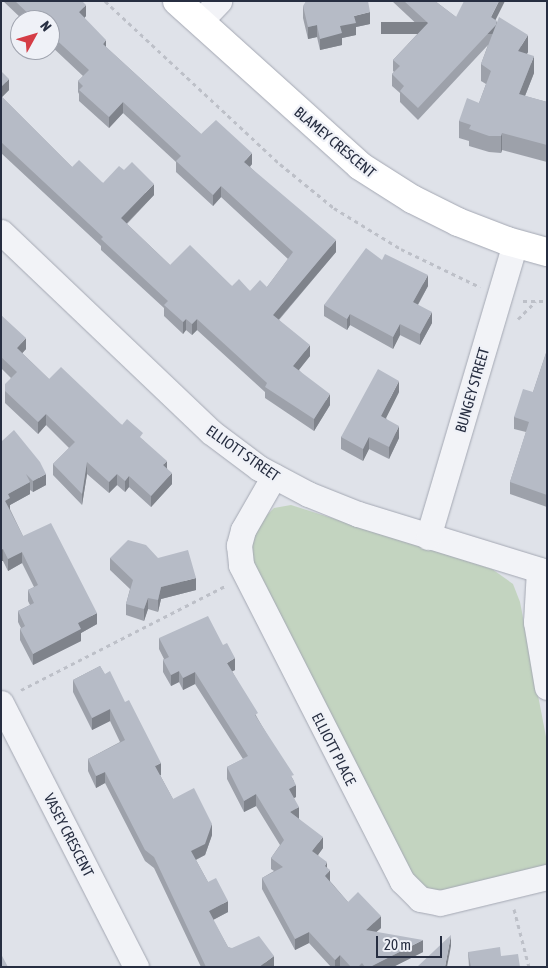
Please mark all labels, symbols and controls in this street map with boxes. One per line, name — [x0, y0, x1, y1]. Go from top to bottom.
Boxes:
north arrow — [10, 10, 60, 60]
text: N — [37, 18, 55, 34]
street label: BLAMEY CRESCENT — [291, 103, 379, 181]
street label: BUNGEY STREET — [451, 345, 493, 435]
street label: ELLIOTT STREET — [203, 421, 283, 485]
street label: ELLIOTT PLACE — [308, 710, 360, 788]
street label: VASEY CRESCENT — [40, 790, 98, 880]
scale bar — [378, 926, 444, 958]
text: 20 m — [384, 936, 411, 953]

